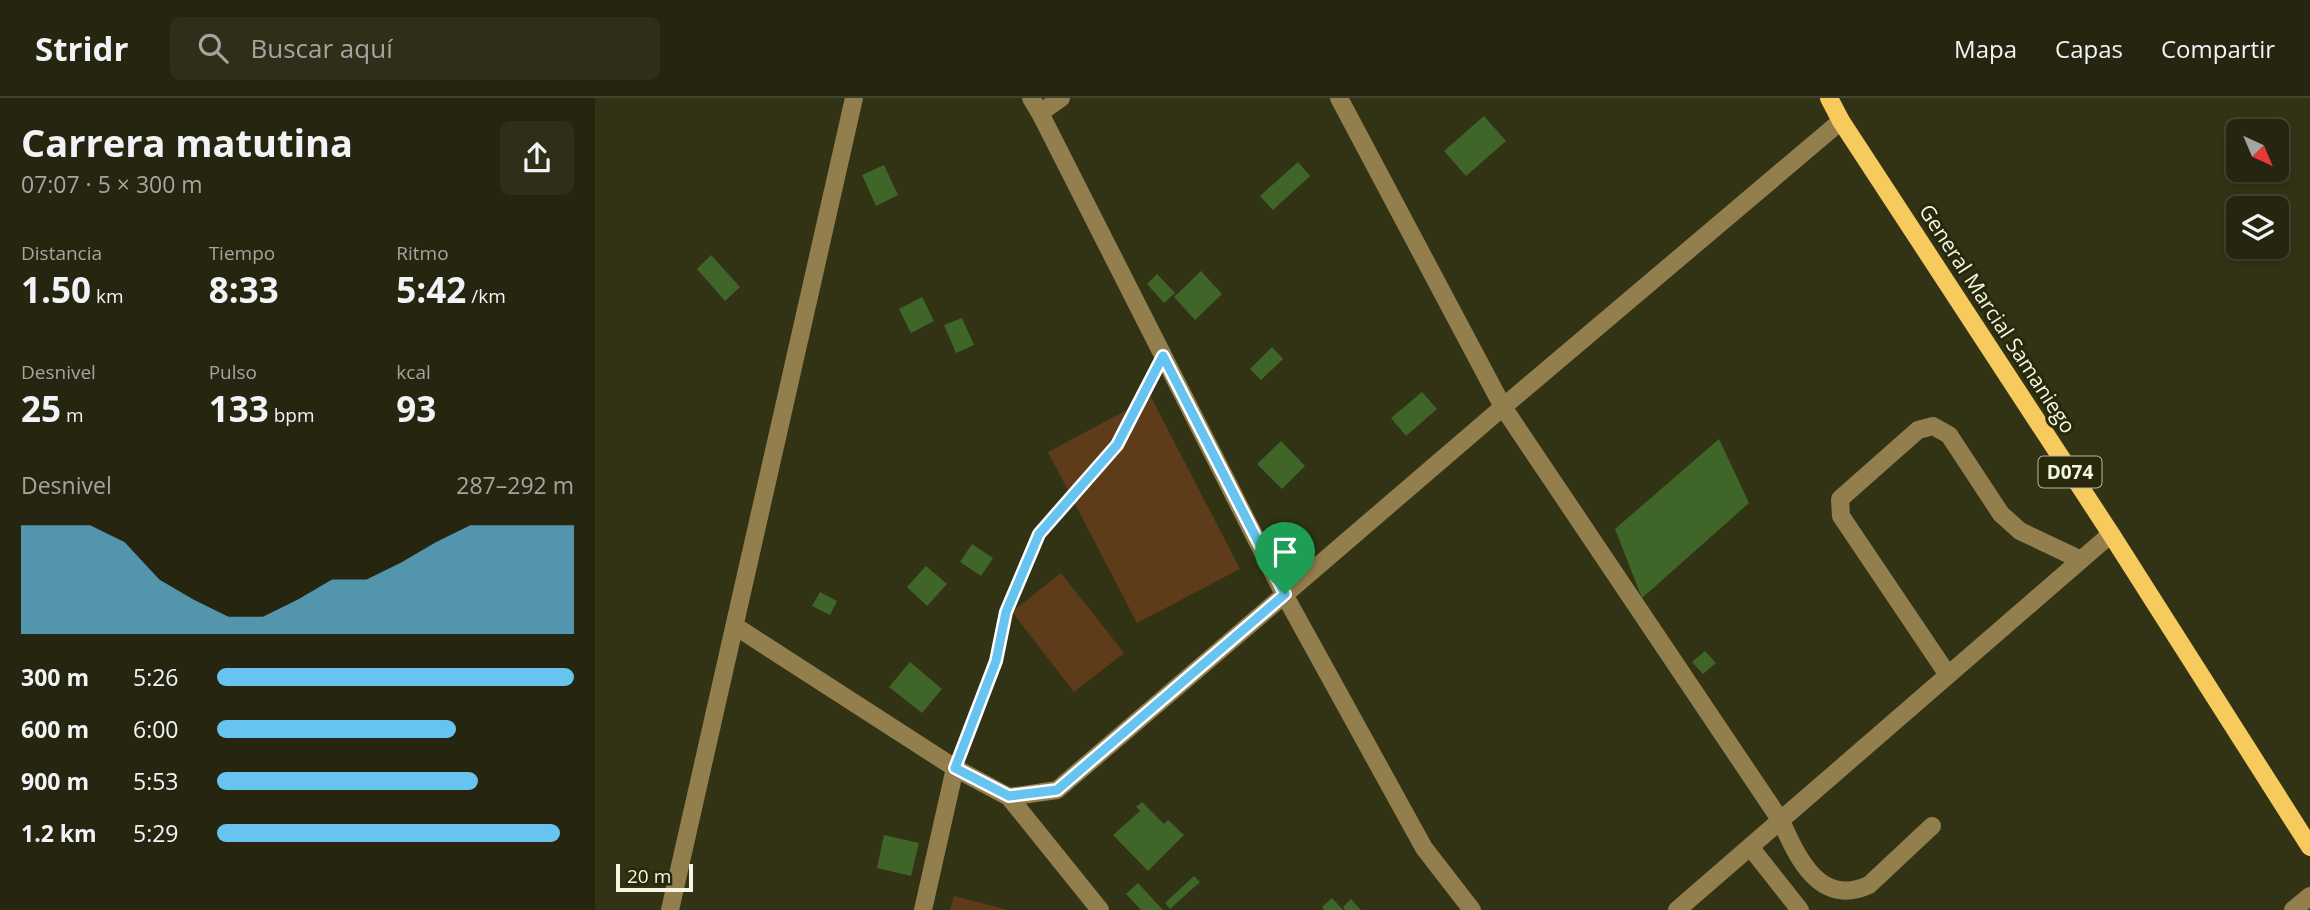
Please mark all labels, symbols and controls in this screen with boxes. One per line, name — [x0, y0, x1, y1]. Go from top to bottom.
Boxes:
search box — [170, 17, 660, 80]
text: Stridr — [35, 26, 128, 71]
icon: search — [194, 29, 232, 67]
text: Buscar aquí — [250, 30, 393, 66]
text: Mapa — [1954, 32, 2017, 65]
text: Capas — [2055, 32, 2123, 65]
text: Compartir — [2161, 32, 2275, 65]
text: Carrera matutina — [21, 116, 353, 168]
north arrow — [2226, 119, 2289, 182]
map controls — [2226, 119, 2289, 259]
button: share — [500, 121, 574, 195]
text: 07:07 · 5 × 300 m — [21, 168, 203, 200]
button: layers — [2226, 196, 2289, 259]
street label: General Marcial Samaniego — [1913, 198, 2083, 438]
text: Distancia — [21, 240, 102, 266]
text: Tiempo — [209, 240, 275, 266]
text: Ritmo — [396, 240, 449, 266]
text: 1.50 — [21, 266, 91, 313]
text: 8:33 — [209, 266, 279, 313]
text: 5:42 — [396, 266, 466, 313]
text: km — [91, 283, 124, 309]
text: /km — [466, 283, 506, 309]
text: Desnivel — [21, 359, 96, 385]
text: Pulso — [209, 359, 257, 385]
text: kcal — [396, 359, 431, 385]
text: 25 — [21, 385, 61, 432]
text: 133 — [209, 385, 269, 432]
text: 93 — [396, 385, 436, 432]
text: m — [61, 402, 84, 428]
text: bpm — [269, 402, 314, 428]
road number: D074 — [2039, 456, 2101, 488]
text: Desnivel — [21, 469, 112, 501]
text: 287–292 m — [456, 469, 574, 501]
pin — [1255, 522, 1315, 594]
icon: arrive — [1266, 533, 1304, 571]
text: 300 m — [21, 661, 89, 693]
text: 5:26 — [133, 661, 179, 693]
text: 600 m — [21, 713, 89, 745]
text: 6:00 — [133, 713, 179, 745]
text: 900 m — [21, 765, 89, 797]
text: 5:53 — [133, 765, 179, 797]
text: 1.2 km — [21, 817, 97, 849]
text: 5:29 — [133, 817, 179, 849]
scale bar — [616, 861, 693, 893]
text: 20 m — [627, 863, 671, 889]

